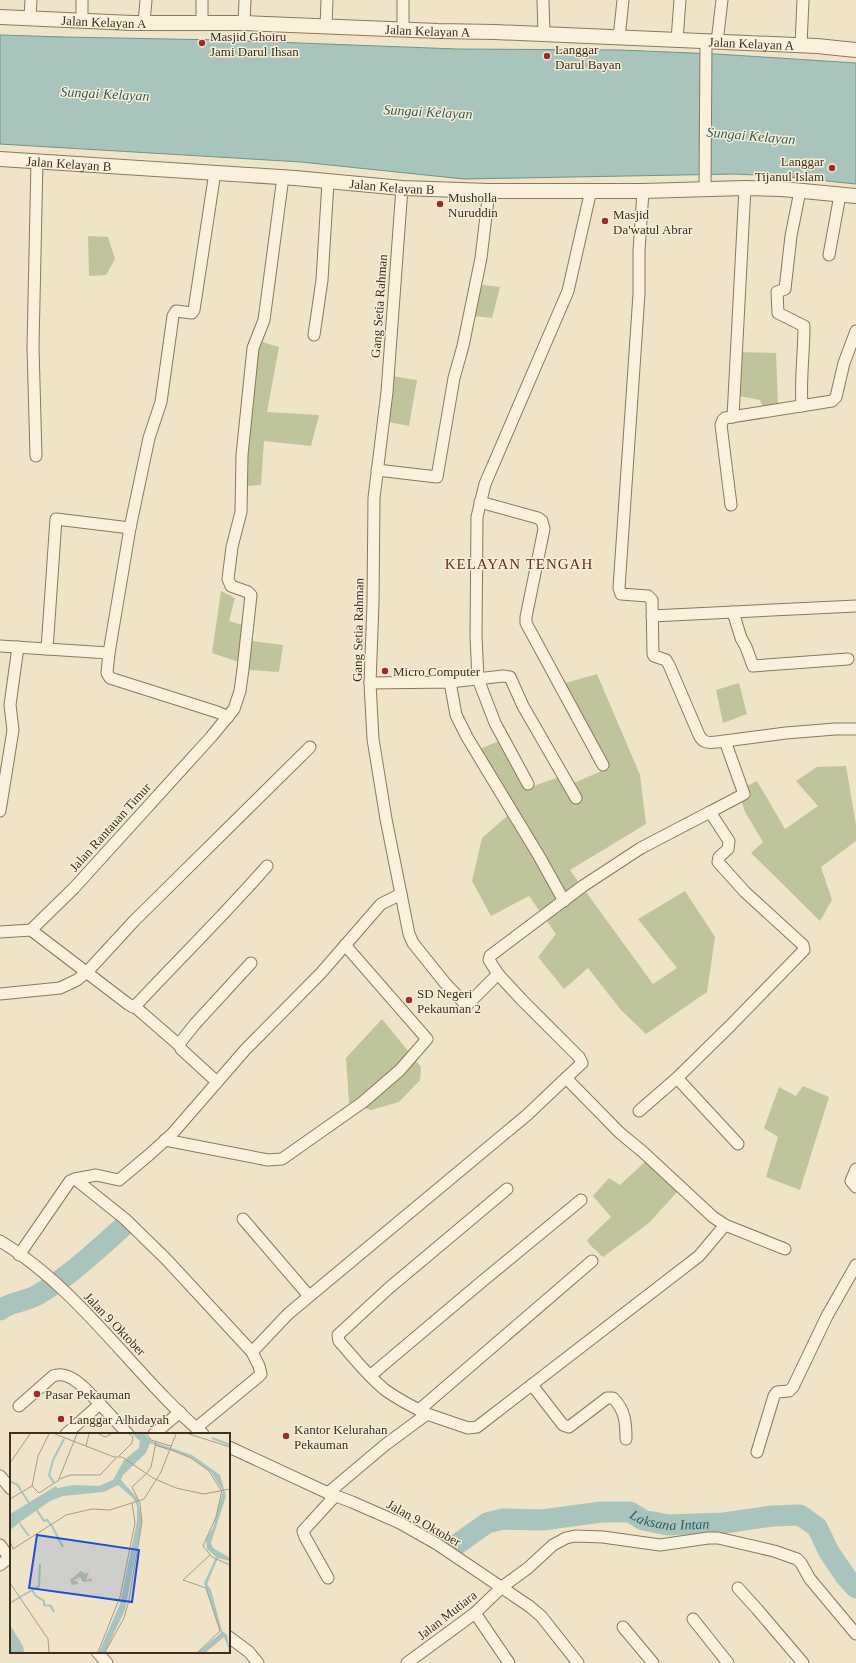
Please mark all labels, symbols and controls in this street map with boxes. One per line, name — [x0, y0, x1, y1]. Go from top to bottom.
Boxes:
street label: Jalan Kelayan A — [61, 12, 147, 31]
street label: Jalan Kelayan A — [385, 21, 471, 39]
place label: Masjid Ghoiru Jami Darul Ihsan — [210, 29, 299, 59]
street label: Jalan Kelayan A — [709, 34, 795, 53]
marker: Masjid Ghoiru Jami Darul Ihsan — [197, 38, 207, 48]
place label: Langgar Darul Bayan — [555, 42, 622, 72]
marker: Langgar Darul Bayan — [542, 51, 552, 61]
water label: Sungai Kelayan — [60, 84, 150, 104]
water label: Sungai Kelayan — [383, 102, 473, 122]
water label: Sungai Kelayan — [706, 125, 796, 147]
street label: Jalan Kelayan B — [26, 153, 112, 174]
place label: Langgar Tijanul Islam — [755, 154, 825, 184]
marker: Langgar Tijanul Islam — [827, 163, 837, 173]
street label: Jalan Kelayan B — [349, 176, 435, 197]
place label: Musholla Nuruddin — [448, 190, 498, 220]
marker: Musholla Nuruddin — [435, 199, 445, 209]
place label: Masjid Da'watul Abrar — [613, 207, 693, 237]
marker: Masjid Da'watul Abrar — [600, 216, 610, 226]
street label: Gang Setia Rahman — [368, 253, 390, 358]
district label: KELAYAN TENGAH — [445, 556, 593, 572]
street label: Gang Setia Rahman — [350, 577, 366, 682]
place label: Micro Computer — [393, 664, 481, 679]
marker: Micro Computer — [380, 666, 390, 676]
street label: Jalan Rantauan Timur — [66, 779, 154, 874]
place label: SD Negeri Pekauman 2 — [417, 986, 481, 1016]
marker: SD Negeri Pekauman 2 — [404, 995, 414, 1005]
street label: Jalan 9 Oktober — [81, 1289, 149, 1359]
place label: Pasar Pekauman — [45, 1387, 131, 1402]
marker: Pasar Pekauman — [32, 1389, 42, 1399]
place label: Langgar Alhidayah — [69, 1412, 169, 1427]
marker: Langgar Alhidayah — [56, 1414, 66, 1424]
place label: Kantor Kelurahan Pekauman — [294, 1422, 388, 1452]
marker: Kantor Kelurahan Pekauman — [281, 1431, 291, 1441]
inset map — [10, 1433, 230, 1653]
street label: Jalan 9 Oktober — [384, 1496, 464, 1550]
water label: Laksana Intan — [627, 1506, 710, 1533]
street label: Jalan Mutiara — [414, 1587, 480, 1643]

